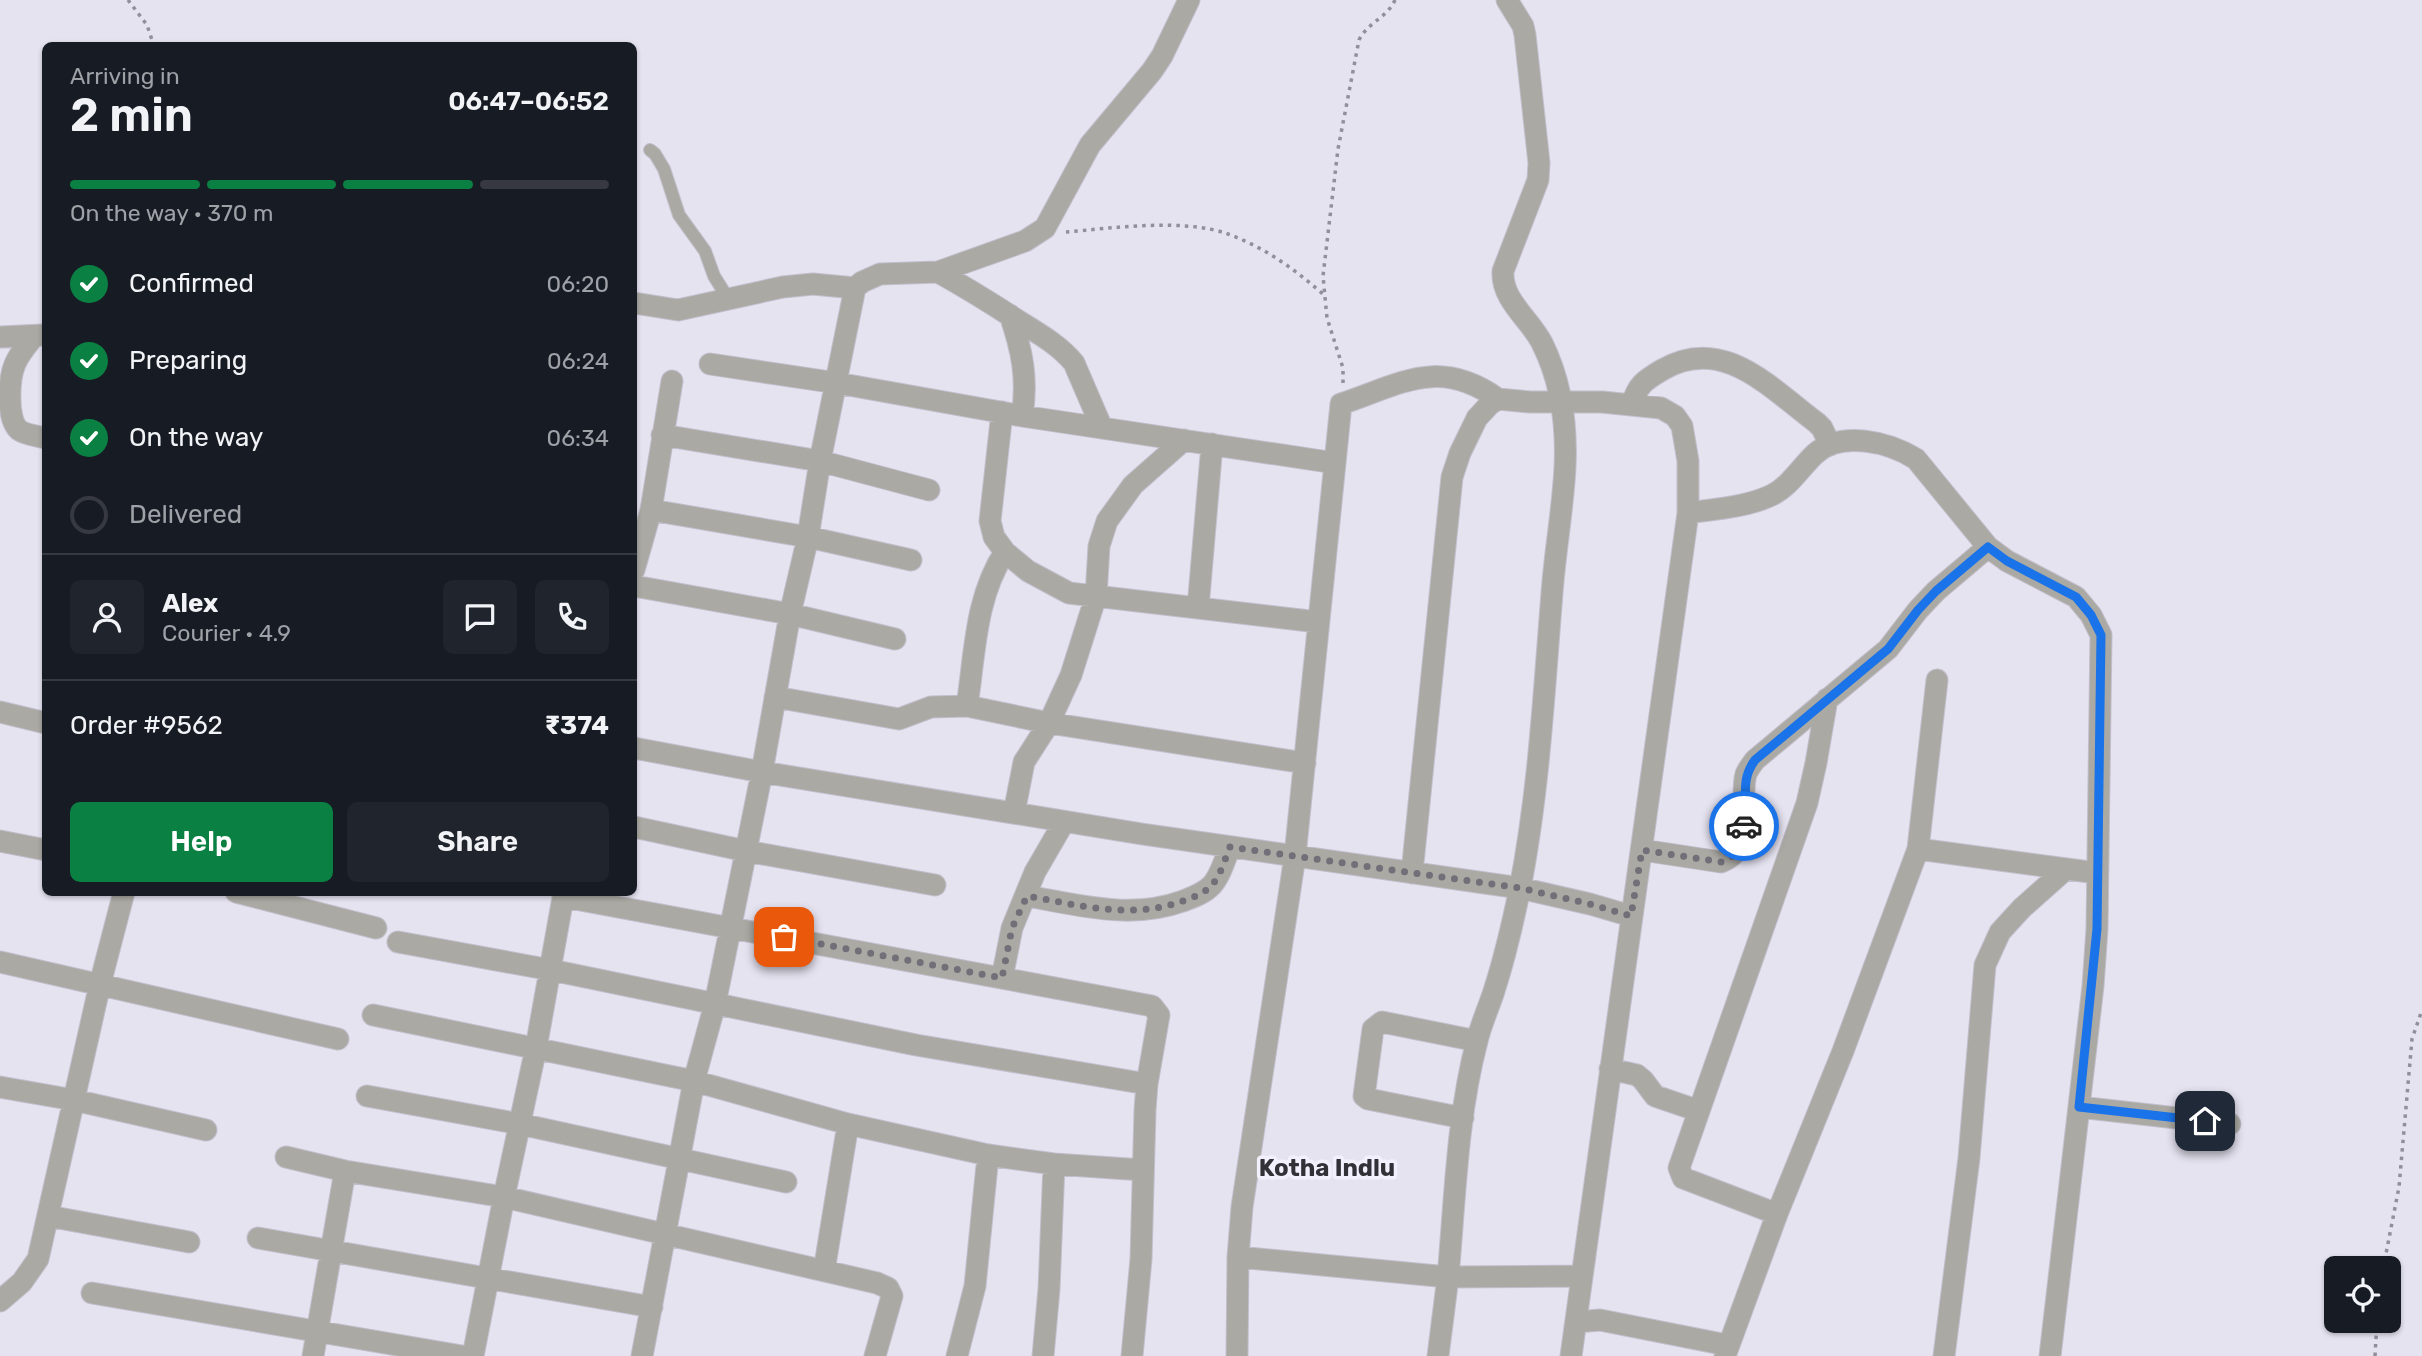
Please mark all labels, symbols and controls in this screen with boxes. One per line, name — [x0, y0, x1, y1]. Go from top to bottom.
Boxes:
text: Arriving in — [70, 62, 180, 90]
text: 06:47–06:52 — [448, 86, 609, 117]
text: 2 min — [70, 88, 193, 143]
text: On the way · 370 m — [70, 199, 273, 227]
icon: check — [70, 265, 108, 303]
text: Confirmed — [129, 268, 254, 299]
text: 06:20 — [547, 270, 609, 298]
icon: check — [70, 342, 108, 380]
text: Preparing — [129, 345, 247, 376]
text: 06:24 — [547, 347, 609, 375]
icon: check — [70, 419, 108, 457]
text: On the way — [129, 422, 263, 453]
text: 06:34 — [547, 424, 609, 452]
text: Delivered — [129, 499, 242, 530]
button: person — [70, 580, 144, 654]
button: chat — [443, 580, 517, 654]
button: phone — [535, 580, 609, 654]
text: Alex — [162, 588, 218, 619]
text: Courier · 4.9 — [162, 619, 291, 647]
text: Order #9562 — [70, 710, 223, 741]
text: ₹374 — [544, 710, 609, 741]
courier — [1709, 791, 1779, 861]
button: Help — [70, 802, 333, 882]
button: Share — [347, 802, 609, 882]
icon: car — [1725, 807, 1763, 845]
pin — [754, 907, 814, 967]
icon: bag — [765, 918, 803, 956]
pin — [2175, 1091, 2235, 1151]
icon: home — [2186, 1102, 2224, 1140]
district label: Kotha Indlu — [1259, 1154, 1395, 1182]
map controls — [2324, 1256, 2401, 1333]
button: locate — [2324, 1256, 2401, 1333]

